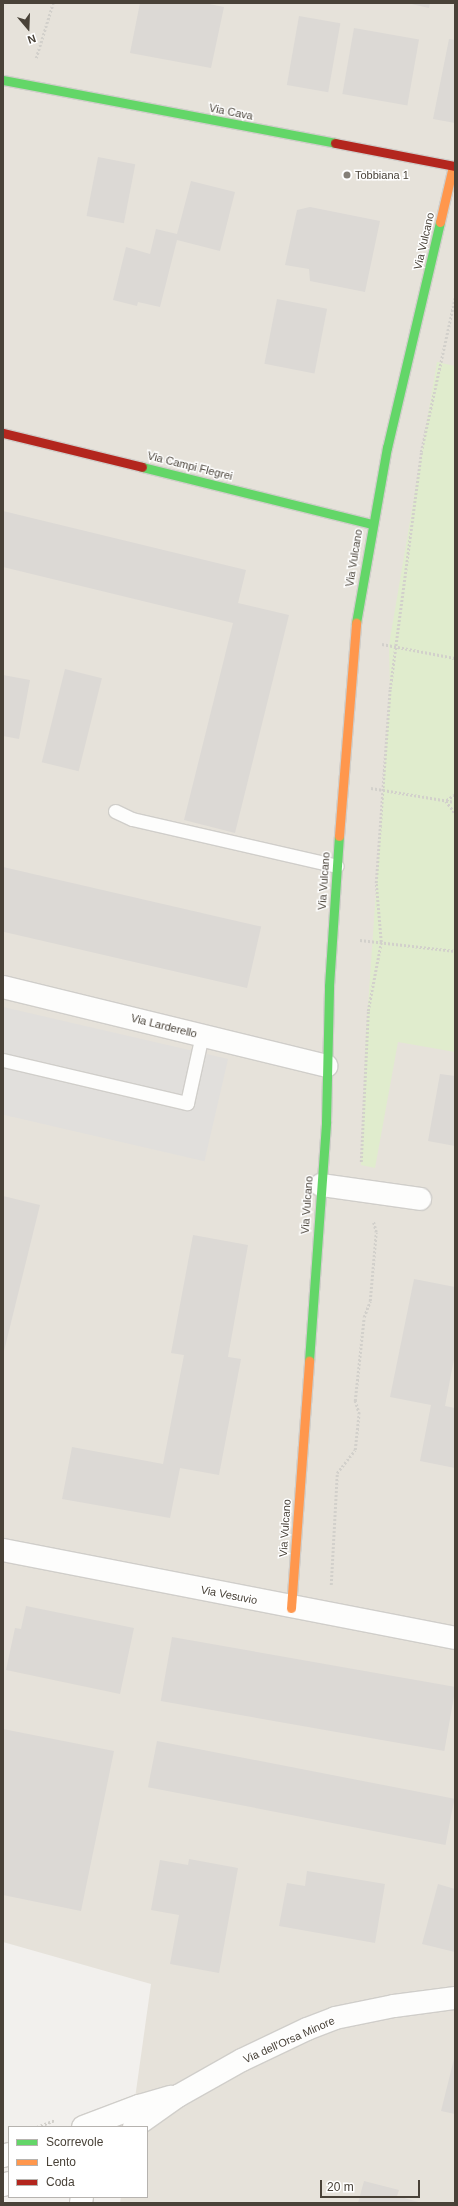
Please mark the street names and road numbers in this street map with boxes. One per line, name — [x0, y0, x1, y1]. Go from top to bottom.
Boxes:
street label: Via Cava — [208, 101, 254, 123]
street label: Via Vulcano — [411, 211, 437, 271]
street label: Via Campi Flegrei — [146, 449, 234, 483]
street label: Via Vulcano — [343, 528, 365, 588]
street label: Via Vulcano — [315, 852, 333, 910]
street label: Via Larderello — [130, 1011, 198, 1041]
street label: Via Vulcano — [298, 1176, 316, 1234]
street label: Via Vulcano — [276, 1499, 294, 1557]
street label: Via Vesuvio — [200, 1583, 258, 1607]
street label: Via dell'Orsa Minore — [241, 2014, 337, 2066]

